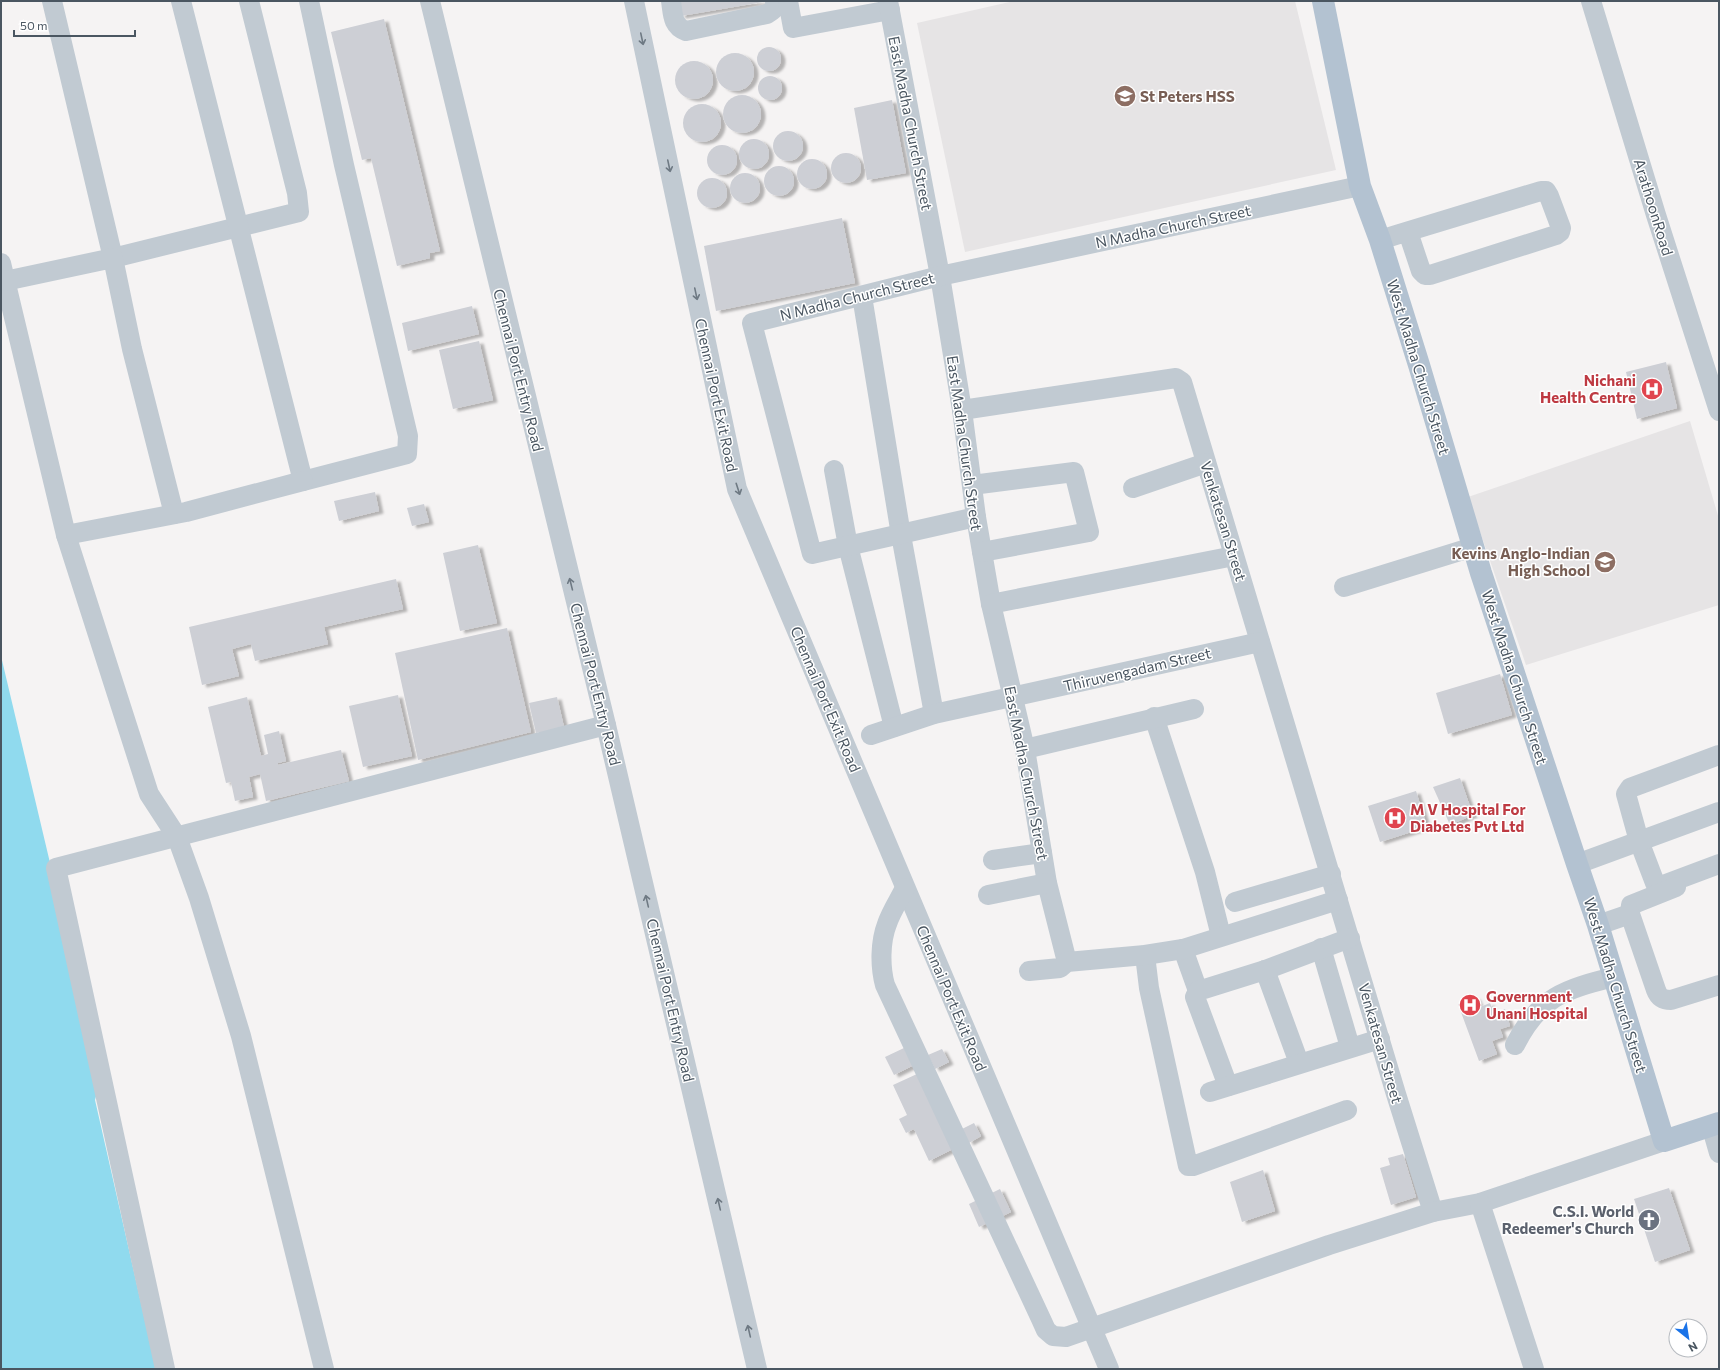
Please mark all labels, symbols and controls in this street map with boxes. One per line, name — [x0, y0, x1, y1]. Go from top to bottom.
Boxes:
scale bar — [14, 12, 135, 38]
text: 50 m — [20, 18, 48, 32]
one-way arrow — [638, 32, 646, 45]
street label: East Madha Church Street — [885, 34, 937, 212]
school or university icon: St Peters HSS — [1112, 83, 1138, 109]
place label: St Peters HSS — [1140, 87, 1235, 105]
street label: ArathoonRoad — [1631, 156, 1677, 258]
one-way arrow — [665, 159, 673, 172]
street label: N Madha Church Street — [1094, 201, 1252, 251]
street label: N Madha Church Street — [778, 268, 936, 324]
street label: West Madha Church Street — [1384, 277, 1454, 457]
street label: Chennai Port Entry Road — [490, 287, 548, 453]
one-way arrow — [692, 287, 700, 300]
street label: Chennai Port Exit Road — [692, 317, 742, 473]
street label: East Madha Church Street — [944, 354, 986, 532]
place label: Nichani Health Centre — [1540, 371, 1636, 406]
hospital icon: Nichani Health Centre — [1639, 376, 1665, 402]
street label: Venkatesan Street — [1197, 459, 1251, 583]
one-way arrow — [735, 482, 742, 495]
place label: Kevins Anglo-Indian High School — [1452, 544, 1590, 579]
school or university icon: Kevins Anglo-Indian High School — [1592, 549, 1618, 575]
one-way arrow — [567, 578, 575, 591]
street label: West Madha Church Street — [1478, 588, 1552, 766]
street label: Chennai Port Entry Road — [567, 601, 625, 767]
street label: Chennai Port Exit Road — [787, 623, 865, 775]
street label: Thiruvengadam Street — [1061, 643, 1213, 695]
street label: East Madha Church Street — [1001, 684, 1053, 862]
place label: M V Hospital For Diabetes Pvt Ltd — [1410, 800, 1526, 835]
hospital icon: M V Hospital For Diabetes Pvt Ltd — [1382, 805, 1408, 831]
one-way arrow — [643, 895, 651, 908]
street label: West Madha Church Street — [1581, 895, 1651, 1075]
street label: Chennai Port Entry Road — [643, 917, 699, 1083]
street label: Chennai Port Exit Road — [913, 922, 991, 1074]
street label: Venkatesan Street — [1355, 981, 1407, 1105]
place label: Government Unani Hospital — [1486, 987, 1588, 1022]
hospital icon: Government Unani Hospital — [1457, 992, 1483, 1018]
one-way arrow — [714, 1198, 722, 1211]
place label: C.S.I. World Redeemer's Church — [1502, 1202, 1634, 1237]
church icon: C.S.I. World Redeemer's Church — [1636, 1207, 1662, 1233]
north arrow — [1668, 1318, 1708, 1358]
one-way arrow — [744, 1325, 752, 1338]
text: N — [1686, 1339, 1700, 1355]

